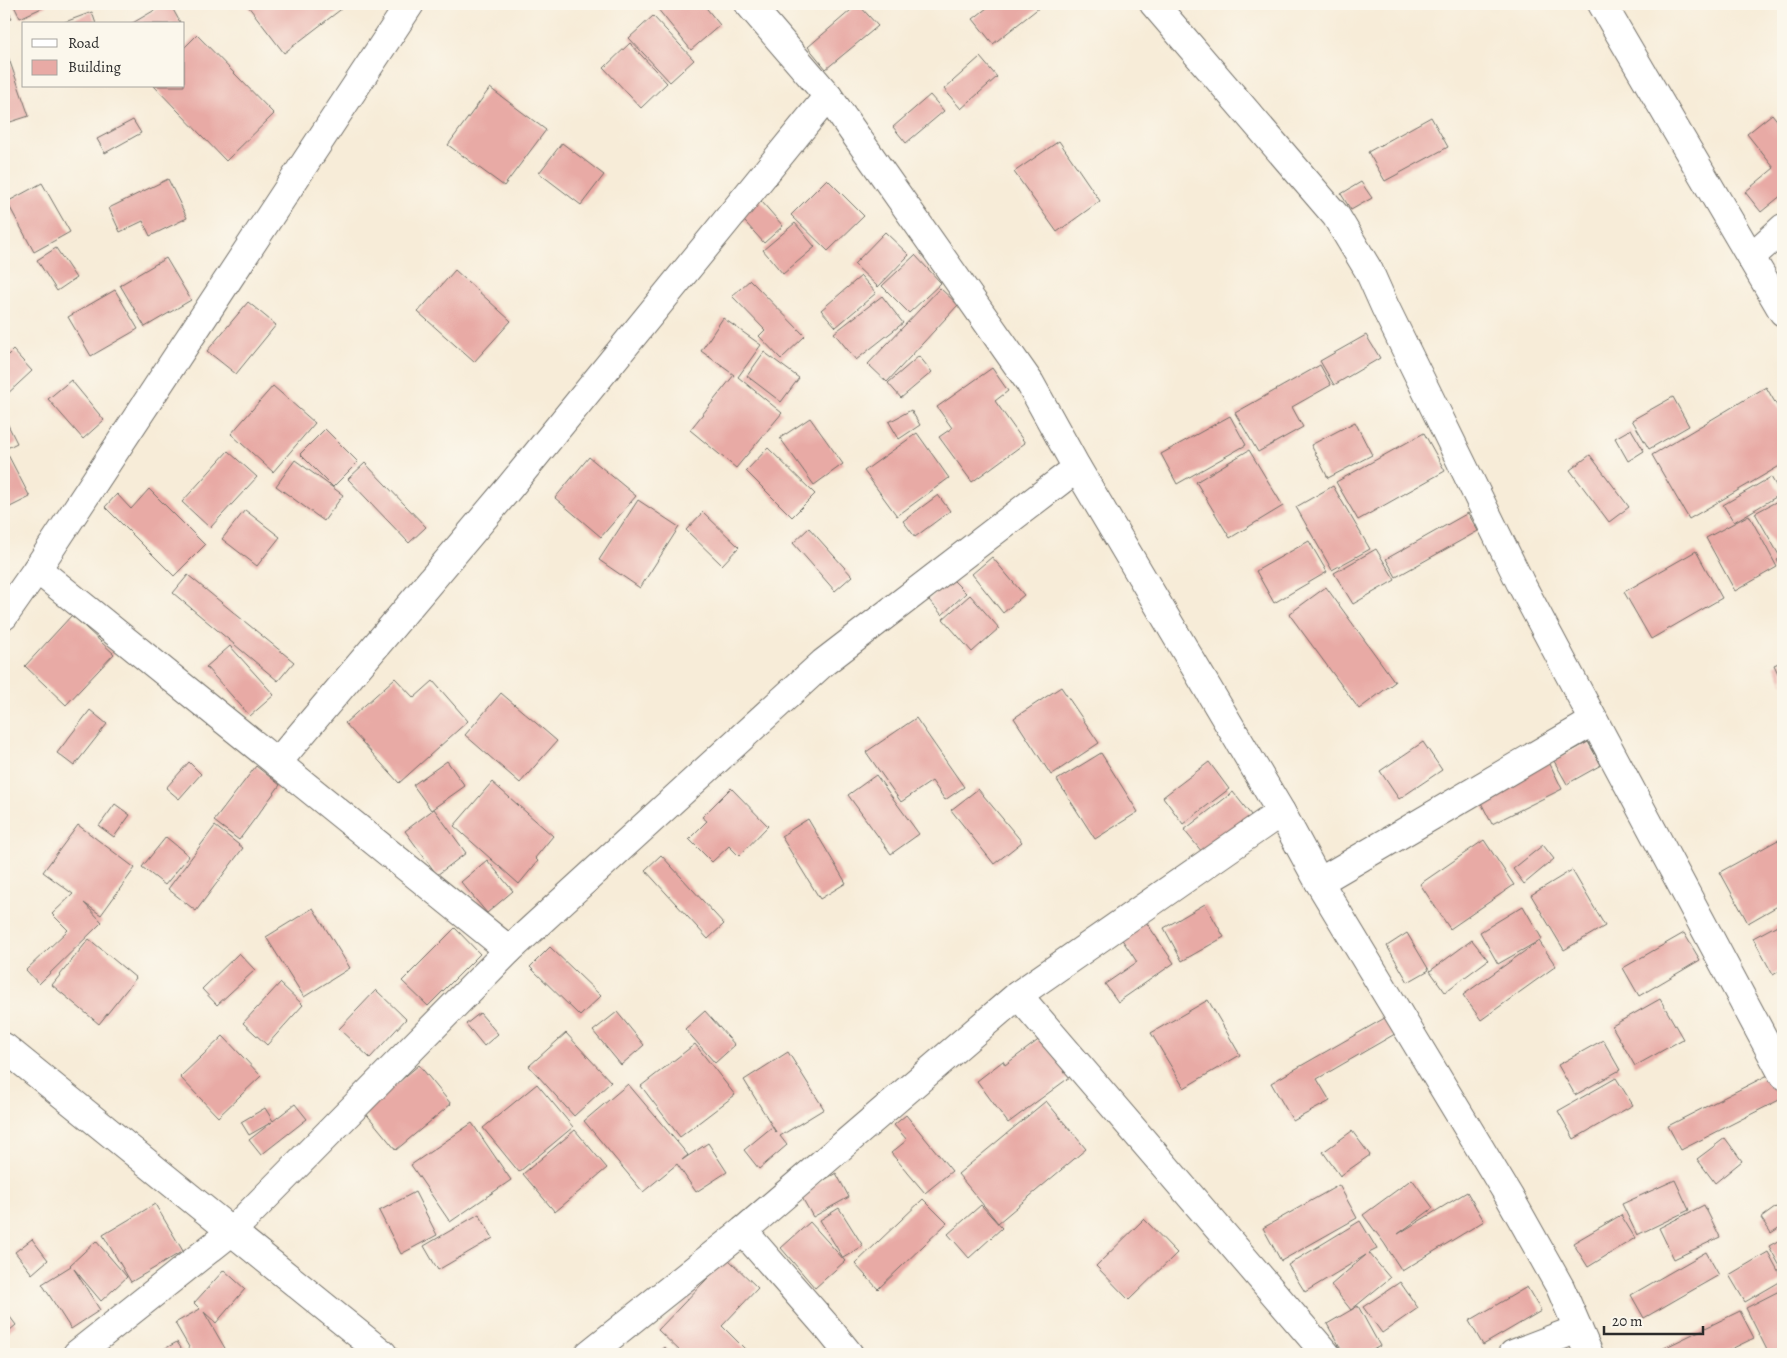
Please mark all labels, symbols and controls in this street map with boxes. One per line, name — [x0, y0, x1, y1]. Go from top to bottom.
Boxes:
legend — [22, 22, 185, 88]
text: Road — [68, 33, 100, 53]
text: Building — [68, 57, 121, 77]
scale bar — [1604, 1303, 1703, 1335]
text: 20 m — [1612, 1311, 1643, 1331]

